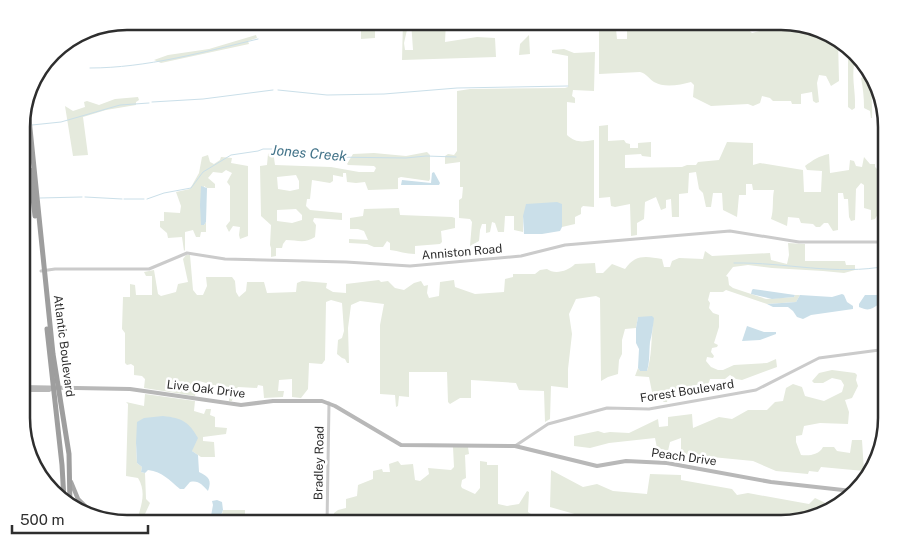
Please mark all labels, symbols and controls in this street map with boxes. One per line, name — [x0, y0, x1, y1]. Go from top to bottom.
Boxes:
water label: Jones Creek — [271, 142, 348, 164]
street label: Anniston Road — [421, 242, 503, 262]
street label: Atlantic Boulevard — [51, 294, 77, 398]
street label: Live Oak Drive — [166, 377, 246, 401]
street label: Forest Boulevard — [639, 377, 735, 405]
street label: Bradley Road — [311, 426, 327, 500]
street label: Peach Drive — [650, 445, 718, 469]
scale bar — [12, 502, 149, 534]
text: 500 m — [20, 511, 65, 528]

